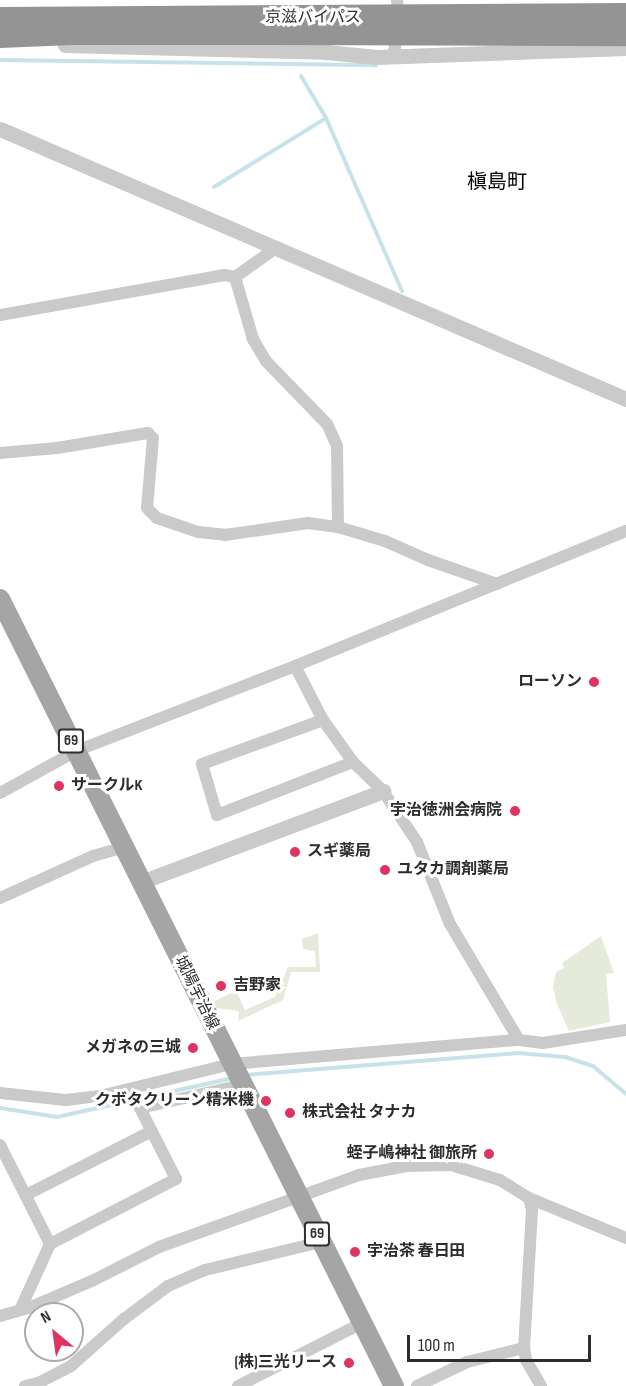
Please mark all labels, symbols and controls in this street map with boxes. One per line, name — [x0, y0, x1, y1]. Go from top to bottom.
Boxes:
street label: 京滋バイパス — [265, 8, 361, 28]
district label: 槇島町 — [467, 170, 527, 194]
place label: ローソン — [518, 672, 582, 692]
marker: ローソン — [587, 675, 601, 689]
road number: 69 — [58, 729, 84, 753]
place label: サークルK — [71, 776, 143, 796]
marker: サークルK — [52, 779, 66, 793]
place label: 宇治徳洲会病院 — [390, 801, 502, 821]
marker: 宇治徳洲会病院 — [506, 802, 524, 820]
place label: スギ薬局 — [307, 842, 371, 862]
marker: スギ薬局 — [288, 845, 302, 859]
place label: ユタカ調剤薬局 — [397, 860, 509, 880]
marker: ユタカ調剤薬局 — [378, 863, 392, 877]
street label: 城陽宇治線 — [170, 953, 222, 1033]
place label: 吉野家 — [233, 976, 281, 996]
marker: 吉野家 — [214, 979, 228, 993]
place label: メガネの三城 — [85, 1038, 181, 1058]
marker: メガネの三城 — [186, 1041, 200, 1055]
place label: クボタクリーン精米機 — [94, 1091, 254, 1111]
marker: クボタクリーン精米機 — [259, 1094, 273, 1108]
place label: 株式会社 タナカ — [302, 1103, 416, 1123]
marker: 株式会社 タナカ — [283, 1106, 297, 1120]
place label: 蛭子嶋神社 御旅所 — [347, 1144, 477, 1164]
marker: 蛭子嶋神社 御旅所 — [482, 1147, 496, 1161]
road number: 69 — [304, 1222, 330, 1246]
place label: 宇治茶 春日田 — [367, 1242, 465, 1262]
marker: 宇治茶 春日田 — [348, 1245, 362, 1259]
north arrow — [24, 1302, 84, 1362]
text: N — [38, 1307, 54, 1328]
scale bar — [410, 1323, 594, 1361]
text: 100 m — [418, 1335, 455, 1356]
place label: (株)三光リース — [234, 1353, 337, 1373]
marker: (株)三光リース — [342, 1356, 356, 1370]

